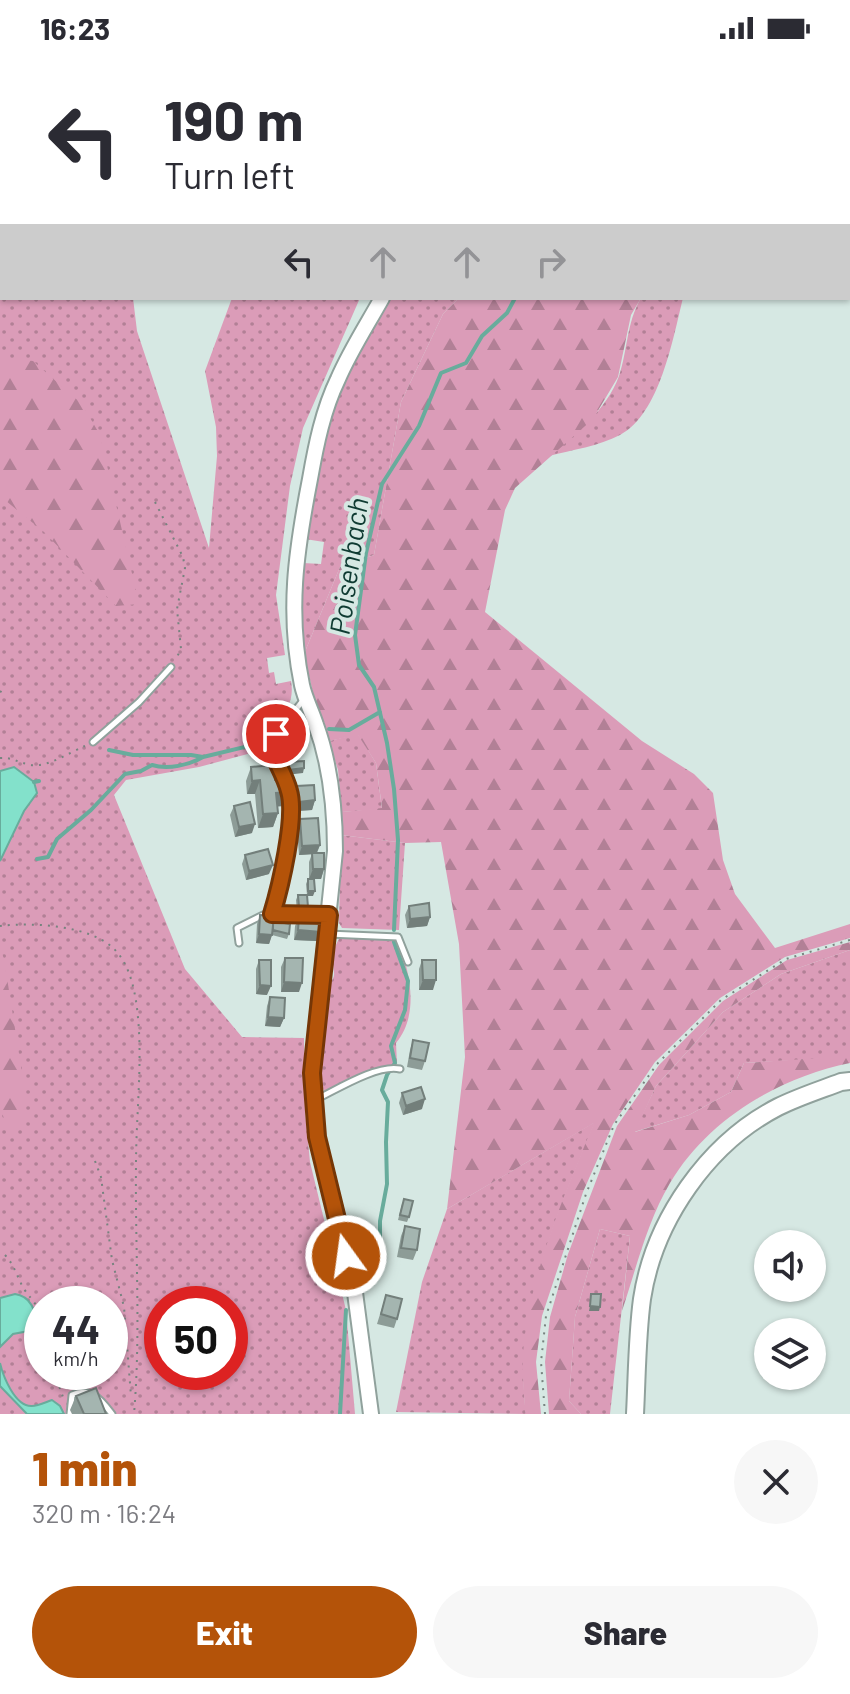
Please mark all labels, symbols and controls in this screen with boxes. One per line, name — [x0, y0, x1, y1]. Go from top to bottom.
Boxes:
text: 16:23 — [40, 10, 110, 46]
text: 190 m — [164, 85, 303, 152]
icon: left — [32, 88, 136, 192]
text: Turn left — [164, 153, 295, 196]
icon: left — [277, 240, 321, 284]
icon: ahead — [361, 240, 405, 284]
icon: ahead — [445, 240, 489, 284]
icon: right — [529, 240, 573, 284]
water label: Poisenbach — [322, 495, 374, 636]
pin — [242, 700, 310, 768]
icon: arrive — [254, 712, 298, 756]
position arrow — [304, 1214, 388, 1298]
map controls — [754, 1230, 826, 1390]
button: sound — [754, 1230, 826, 1302]
speed limit sign: 50 — [144, 1286, 248, 1390]
text: 44 — [52, 1304, 100, 1352]
button: layers — [754, 1318, 826, 1390]
text: km/h — [53, 1346, 99, 1370]
text: 1 min — [32, 1438, 138, 1496]
button: close — [734, 1440, 818, 1524]
text: 320 m · 16:24 — [32, 1497, 176, 1528]
button: Exit — [32, 1586, 417, 1678]
button: Share — [433, 1586, 818, 1678]

